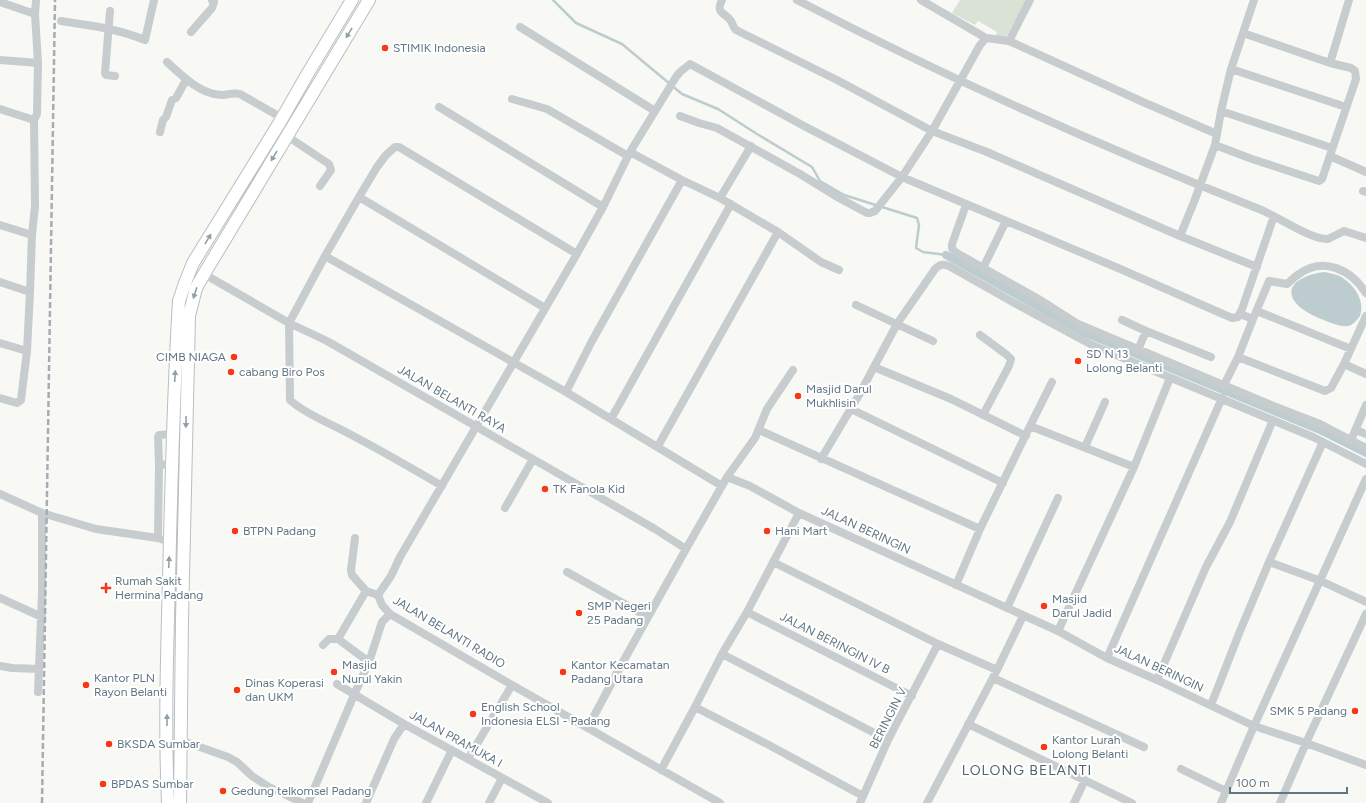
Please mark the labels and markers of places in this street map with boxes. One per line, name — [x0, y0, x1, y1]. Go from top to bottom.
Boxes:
place label: STIMIK Indonesia — [393, 41, 486, 55]
marker: STIMIK Indonesia — [380, 43, 390, 53]
place label: SD N 13 Lolong Belanti — [1086, 347, 1162, 375]
place label: CIMB NIAGA — [156, 350, 226, 364]
marker: CIMB NIAGA — [229, 352, 239, 362]
marker: SD N 13 Lolong Belanti — [1073, 356, 1083, 366]
place label: cabang Biro Pos — [239, 365, 325, 379]
marker: cabang Biro Pos — [226, 367, 236, 377]
place label: Masjid Darul Mukhlisin — [806, 382, 872, 410]
marker: Masjid Darul Mukhlisin — [793, 391, 803, 401]
place label: TK Fanola Kid — [553, 482, 625, 496]
marker: TK Fanola Kid — [540, 484, 550, 494]
place label: BTPN Padang — [243, 524, 316, 538]
place label: Hani Mart — [775, 524, 828, 538]
marker: BTPN Padang — [230, 526, 240, 536]
marker: Hani Mart — [762, 526, 772, 536]
place label: Rumah Sakit Hermina Padang — [115, 574, 203, 602]
marker: Rumah Sakit Hermina Padang — [100, 582, 112, 594]
place label: Masjid Darul Jadid — [1052, 592, 1112, 620]
place label: SMP Negeri 25 Padang — [587, 599, 651, 627]
marker: Masjid Darul Jadid — [1039, 601, 1049, 611]
marker: SMP Negeri 25 Padang — [574, 608, 584, 618]
place label: Masjid Nurul Yakin — [342, 658, 403, 686]
place label: Kantor Kecamatan Padang Utara — [571, 658, 670, 686]
marker: Masjid Nurul Yakin — [329, 667, 339, 677]
marker: Kantor Kecamatan Padang Utara — [558, 667, 568, 677]
place label: Kantor PLN Rayon Belanti — [94, 671, 167, 699]
place label: Dinas Koperasi dan UKM — [245, 676, 324, 704]
marker: Kantor PLN Rayon Belanti — [81, 680, 91, 690]
marker: Dinas Koperasi dan UKM — [232, 685, 242, 695]
place label: English School Indonesia ELSI - Padang — [481, 700, 610, 728]
place label: SMK 5 Padang — [1269, 704, 1347, 718]
marker: SMK 5 Padang — [1350, 706, 1360, 716]
marker: English School Indonesia ELSI - Padang — [468, 709, 478, 719]
place label: Kantor Lurah Lolong Belanti — [1052, 733, 1128, 761]
place label: BKSDA Sumbar — [117, 737, 200, 751]
marker: BKSDA Sumbar — [104, 739, 114, 749]
marker: Kantor Lurah Lolong Belanti — [1039, 742, 1049, 752]
place label: BPDAS Sumbar — [111, 777, 193, 791]
marker: BPDAS Sumbar — [98, 779, 108, 789]
place label: Gedung telkomsel Padang — [231, 784, 371, 798]
marker: Gedung telkomsel Padang — [218, 786, 228, 796]

